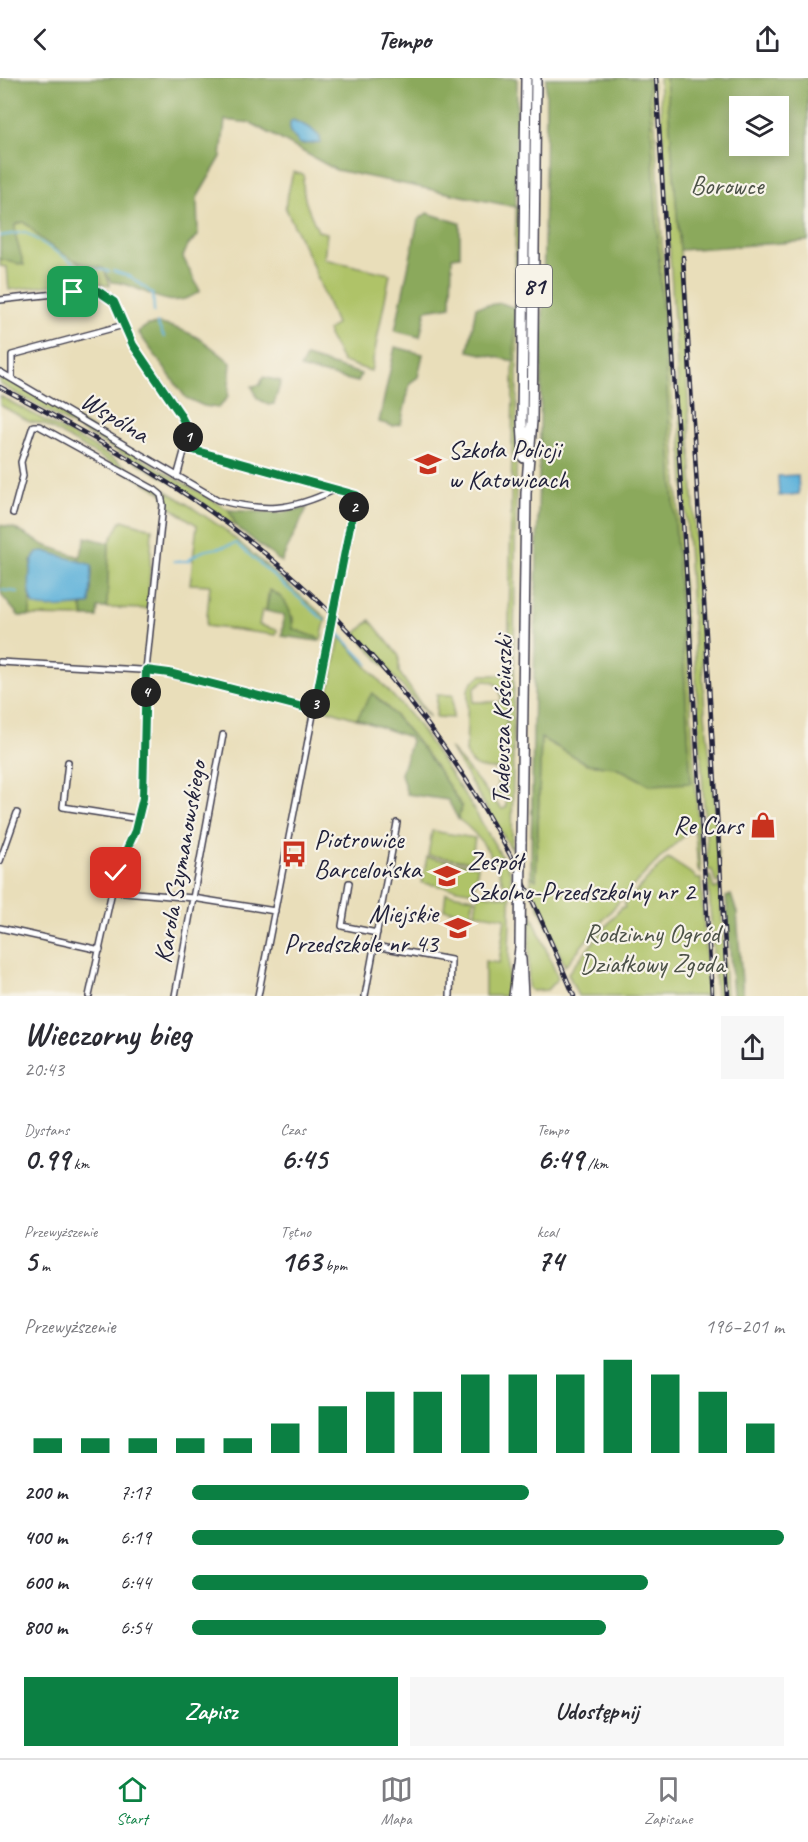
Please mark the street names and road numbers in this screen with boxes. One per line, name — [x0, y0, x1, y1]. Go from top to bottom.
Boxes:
road number: 81 — [516, 265, 552, 307]
street label: Wspólna — [75, 384, 157, 451]
street label: Tadeusza Kościuszki — [484, 632, 520, 805]
street label: Karola Szymanowskiego — [146, 756, 214, 966]

